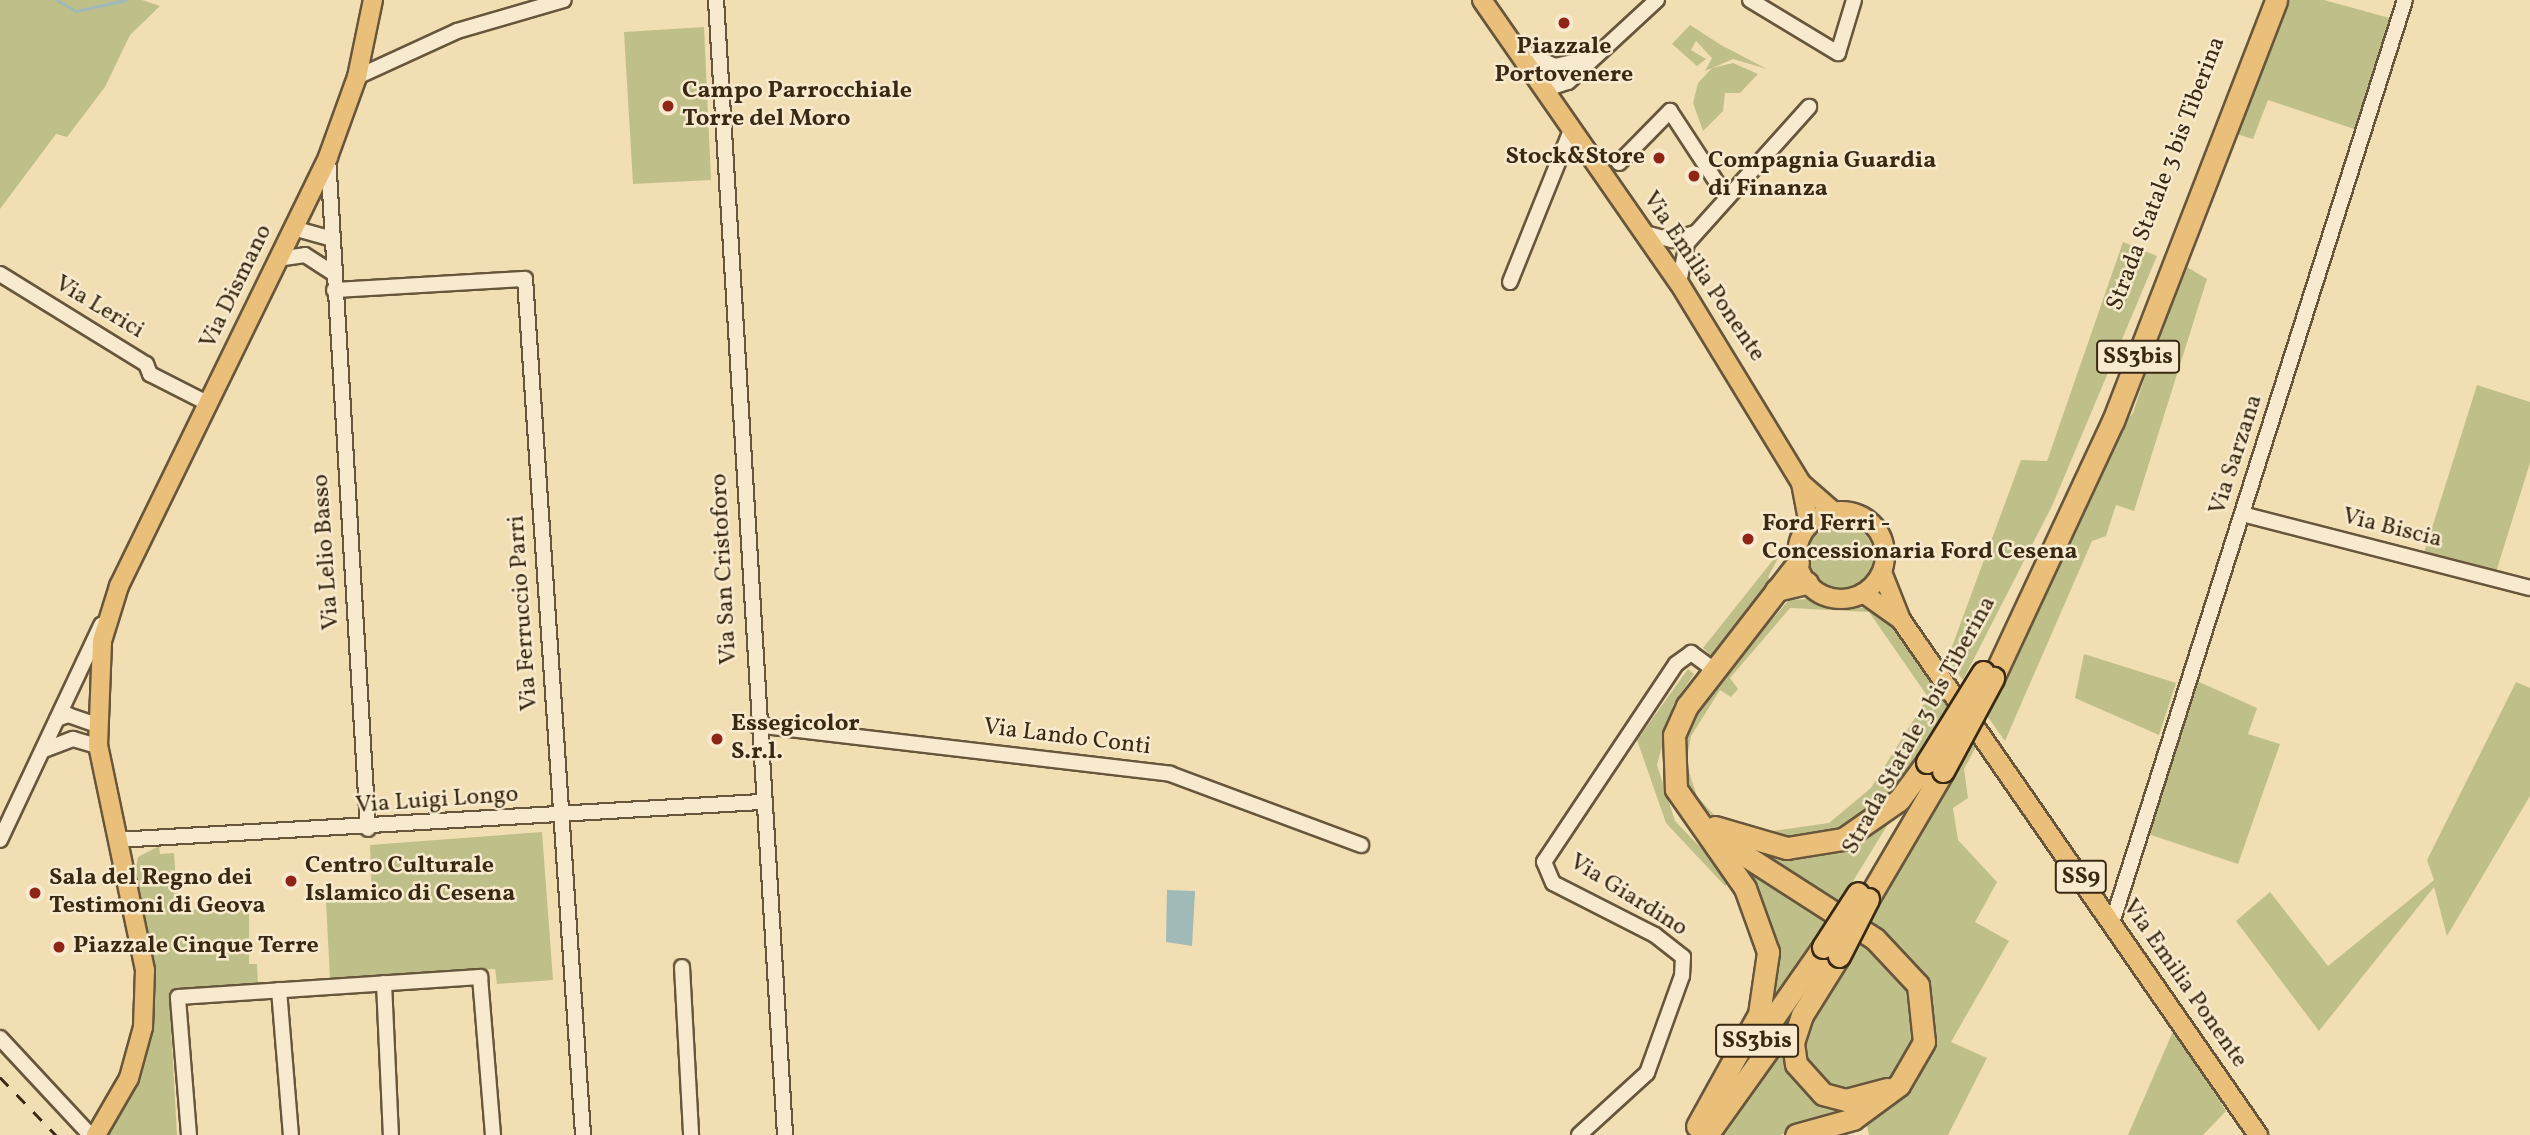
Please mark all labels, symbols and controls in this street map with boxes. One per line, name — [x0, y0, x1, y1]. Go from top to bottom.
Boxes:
marker: Piazzale Portovenere — [1556, 15, 1572, 31]
street label: Strada Statale 3 bis Tiberina — [2101, 33, 2233, 315]
place label: Piazzale Portovenere — [1495, 34, 1633, 90]
place label: Campo Parrocchiale Torre del Moro — [682, 78, 912, 134]
marker: Campo Parrocchiale Torre del Moro — [660, 98, 676, 114]
place label: Stock&Store — [1505, 144, 1645, 172]
place label: Compagnia Guardia di Finanza — [1708, 148, 1936, 204]
marker: Stock&Store — [1651, 150, 1667, 166]
marker: Compagnia Guardia di Finanza — [1686, 168, 1702, 184]
street label: Via Emilia Ponente — [1635, 186, 1771, 368]
street label: Via Dismano — [195, 220, 279, 354]
street label: Via Lerici — [49, 270, 149, 346]
road number: SS3bis — [2096, 338, 2180, 376]
street label: Via Sarzana — [2204, 391, 2270, 519]
street label: Via Lelio Basso — [307, 473, 347, 631]
street label: Via San Cristoforo — [706, 473, 744, 665]
street label: Via Biscia — [2339, 503, 2445, 555]
place label: Ford Ferri - Concessionaria Ford Cesena — [1762, 511, 2078, 567]
street label: Via Ferruccio Parri — [503, 514, 545, 712]
marker: Ford Ferri - Concessionaria Ford Cesena — [1740, 531, 1756, 547]
street label: Strada Statale 3 bis Tiberina — [1837, 591, 2003, 861]
place label: Essegicolor S.r.l. — [731, 711, 860, 767]
street label: Via Lando Conti — [982, 713, 1152, 763]
marker: Essegicolor S.r.l. — [709, 731, 725, 747]
street label: Via Luigi Longo — [355, 781, 519, 821]
street label: Via Giardino — [1564, 848, 1692, 944]
place label: Centro Culturale Islamico di Cesena — [305, 853, 515, 909]
road number: SS9 — [2055, 858, 2107, 897]
place label: Sala del Regno dei Testimoni di Geova — [49, 865, 266, 921]
marker: Centro Culturale Islamico di Cesena — [283, 873, 299, 889]
marker: Sala del Regno dei Testimoni di Geova — [27, 885, 43, 901]
street label: Via Emilia Ponente — [2115, 894, 2253, 1074]
place label: Piazzale Cinque Terre — [73, 933, 319, 961]
marker: Piazzale Cinque Terre — [51, 939, 67, 955]
road number: SS3bis — [1715, 1022, 1799, 1060]

